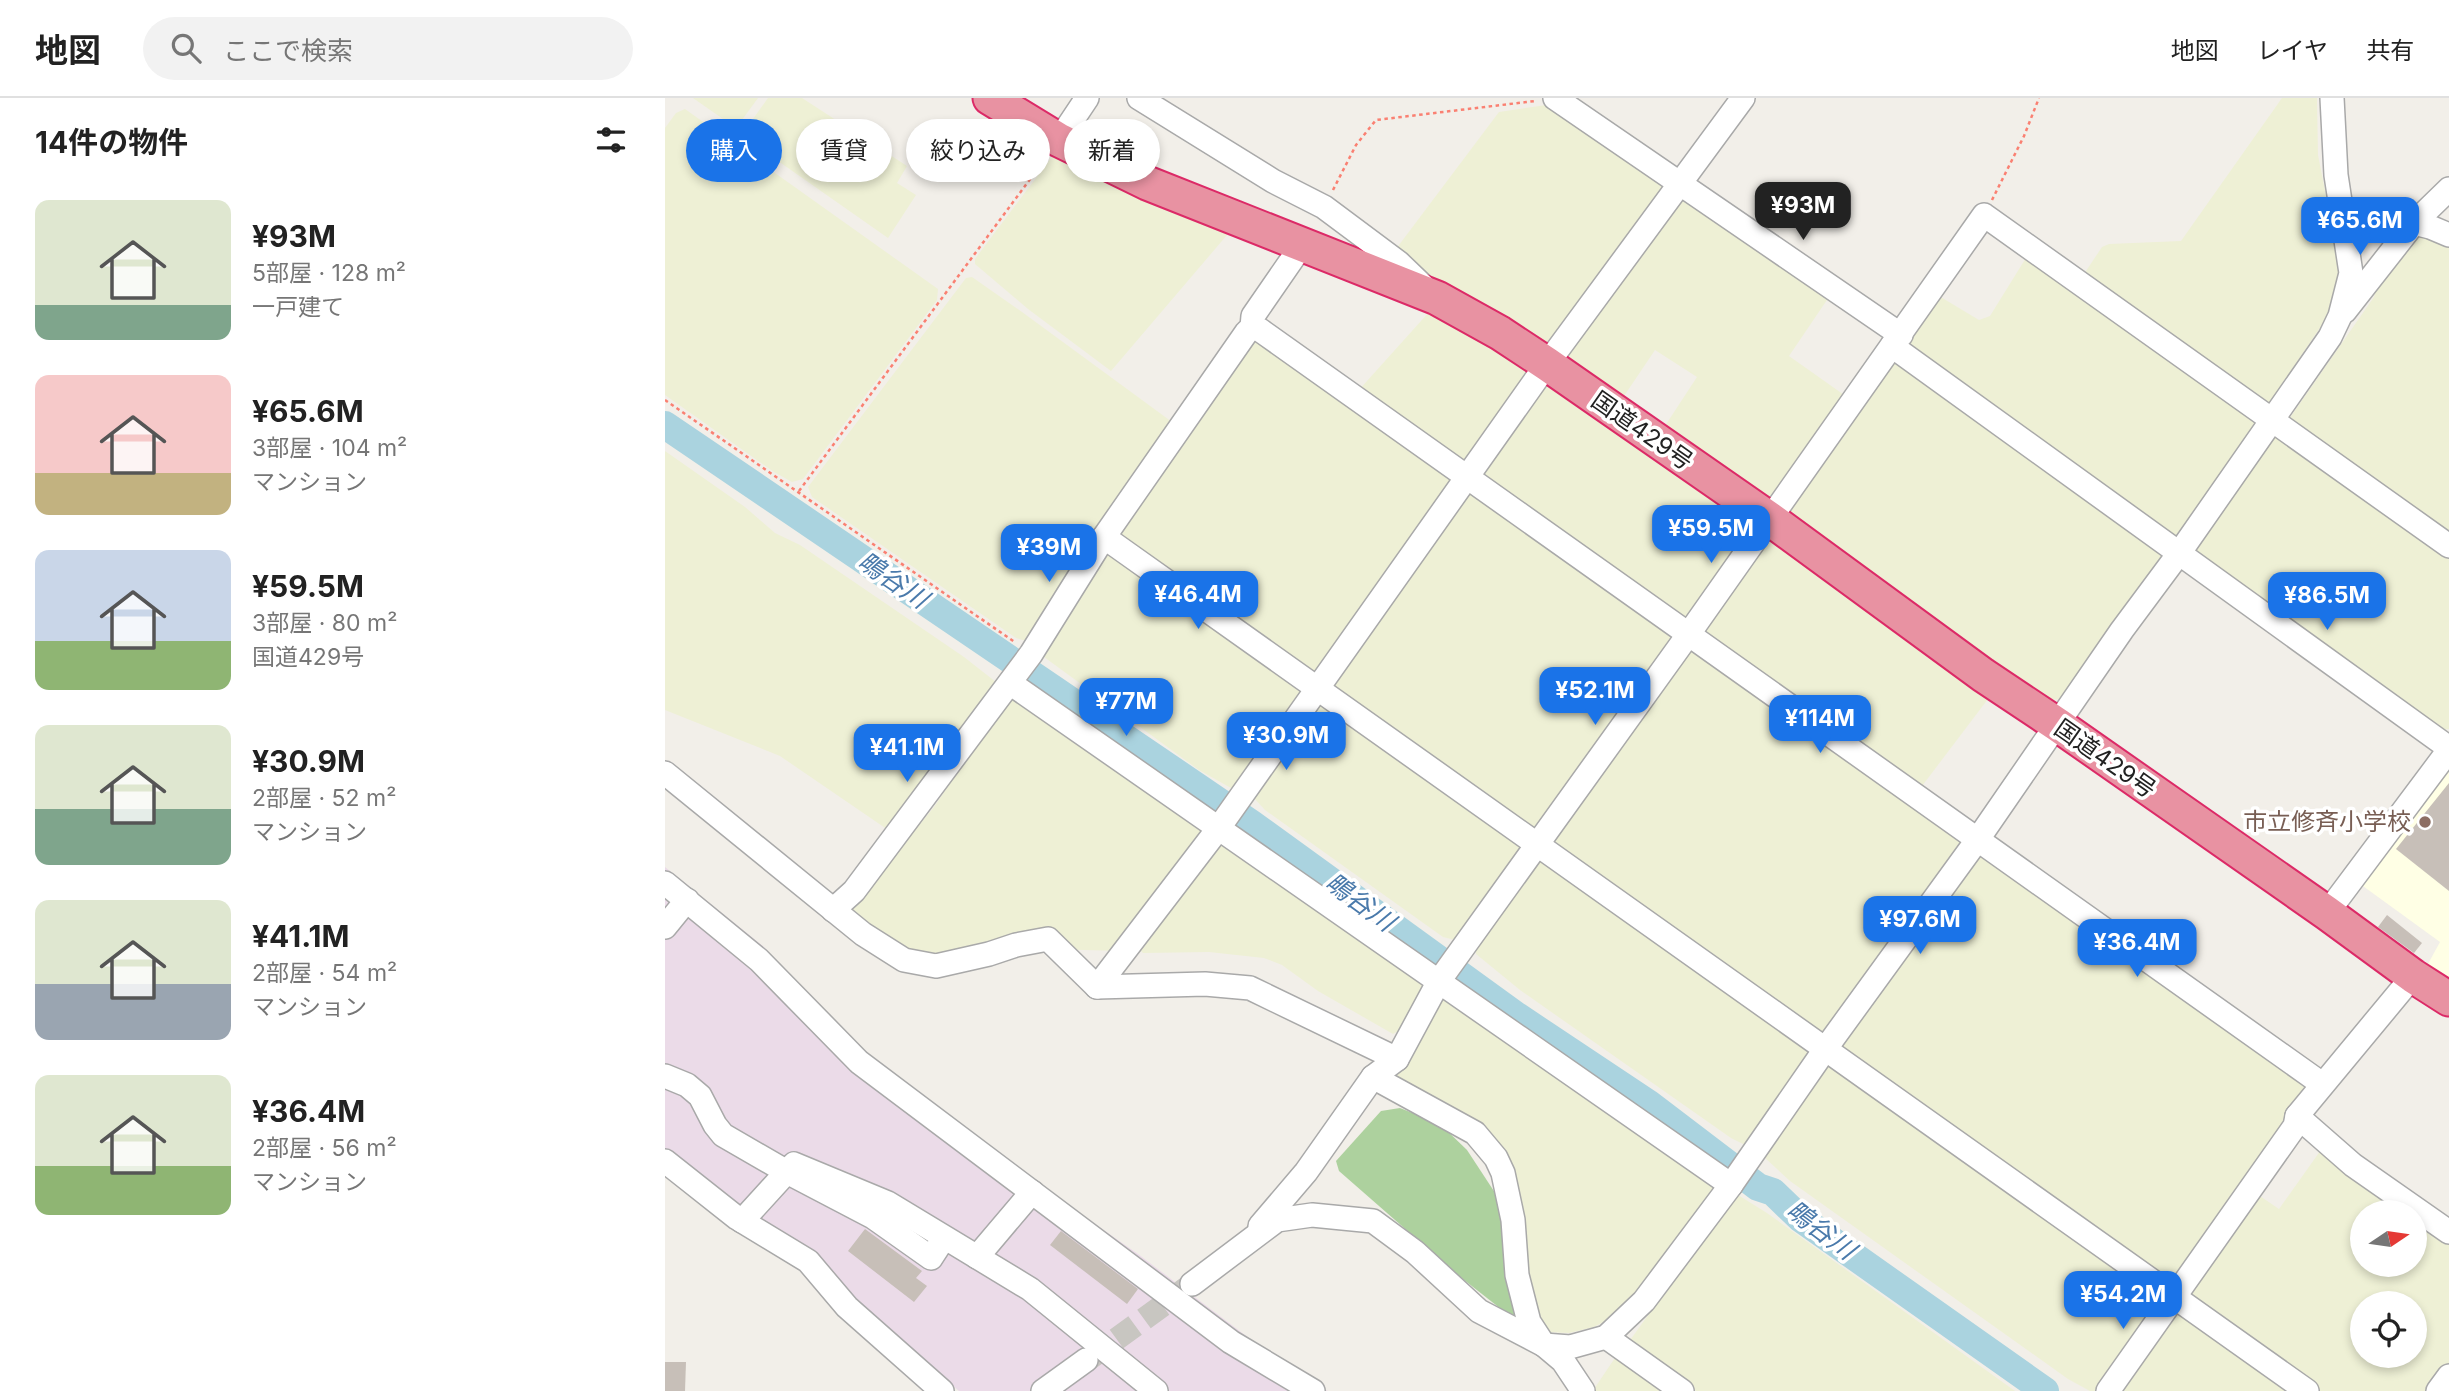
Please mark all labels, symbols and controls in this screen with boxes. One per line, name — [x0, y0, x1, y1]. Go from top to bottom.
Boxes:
search box — [143, 17, 633, 80]
icon: search — [167, 29, 205, 67]
text: 地図 — [35, 30, 101, 70]
text: ここで検索 — [223, 35, 353, 66]
text: 地図 — [2171, 36, 2219, 65]
text: レイヤ — [2257, 36, 2328, 65]
text: 共有 — [2366, 36, 2414, 65]
chip: 購入 — [686, 119, 782, 182]
chip: 賃貸 — [796, 119, 892, 182]
chip: 絞り込み — [906, 119, 1050, 182]
chip: 新着 — [1064, 119, 1160, 182]
icon: filters — [592, 121, 630, 159]
text: 14件の物件 — [35, 124, 188, 160]
pin: ¥93M — [1762, 183, 1844, 242]
text: ¥93M — [1771, 191, 1835, 219]
pin: ¥65.6M — [2303, 198, 2417, 257]
text: ¥65.6M — [2317, 206, 2403, 234]
text: ¥93M — [252, 218, 336, 254]
icon: home — [91, 228, 175, 312]
text: 5部屋 · 128 m² — [252, 259, 406, 287]
text: 一戸建て — [252, 293, 344, 321]
street label: 国道429号 — [1586, 385, 1699, 476]
text: ¥65.6M — [252, 393, 364, 429]
icon: home — [91, 403, 175, 487]
text: 3部屋 · 104 m² — [252, 434, 407, 462]
text: マンション — [252, 468, 367, 496]
pin: ¥59.5M — [1654, 505, 1768, 565]
text: ¥59.5M — [1668, 514, 1754, 542]
pin: ¥39M — [1008, 524, 1090, 584]
text: ¥39M — [1017, 533, 1081, 561]
water label: 鴫谷川 — [852, 545, 937, 616]
text: ¥59.5M — [252, 568, 364, 604]
pin: ¥46.4M — [1141, 572, 1255, 631]
pin: ¥86.5M — [2270, 573, 2384, 632]
icon: home — [91, 578, 175, 662]
text: ¥46.4M — [1154, 580, 1242, 608]
text: ¥86.5M — [2284, 581, 2370, 609]
text: 3部屋 · 80 m² — [252, 609, 397, 637]
text: 国道429号 — [252, 643, 364, 671]
pin: ¥52.1M — [1538, 668, 1652, 727]
text: ¥52.1M — [1555, 676, 1635, 704]
pin: ¥77M — [1085, 678, 1167, 738]
text: ¥77M — [1095, 687, 1157, 715]
pin: ¥114M — [1771, 696, 1869, 755]
text: ¥114M — [1785, 704, 1855, 732]
pin: ¥30.9M — [1229, 712, 1343, 772]
street label: 国道429号 — [2049, 713, 2162, 804]
text: ¥30.9M — [1243, 721, 1329, 749]
pin: ¥41.1M — [850, 724, 964, 784]
text: ¥41.1M — [870, 733, 944, 761]
text: ¥30.9M — [252, 743, 365, 779]
icon: home — [91, 753, 175, 837]
text: 2部屋 · 52 m² — [252, 784, 396, 812]
place label: 市立修斉小学校 — [2243, 807, 2411, 836]
marker: 市立修斉小学校 — [2417, 814, 2433, 830]
text: マンション — [252, 818, 367, 846]
water label: 鴫谷川 — [1320, 866, 1403, 939]
pin: ¥97.6M — [1863, 896, 1977, 956]
text: ¥97.6M — [1879, 905, 1961, 933]
text: ¥41.1M — [252, 918, 349, 954]
pin: ¥36.4M — [2080, 920, 2194, 979]
icon: home — [91, 928, 175, 1012]
text: ¥36.4M — [2094, 928, 2180, 956]
text: 2部屋 · 54 m² — [252, 959, 397, 987]
text: マンション — [252, 993, 367, 1021]
text: ¥36.4M — [252, 1093, 365, 1129]
icon: home — [91, 1103, 175, 1187]
text: 2部屋 · 56 m² — [252, 1134, 397, 1162]
text: マンション — [252, 1168, 367, 1196]
water label: 鴫谷川 — [1781, 1194, 1864, 1267]
north arrow — [2350, 1200, 2427, 1278]
map controls — [2350, 1200, 2427, 1368]
pin: ¥54.2M — [2066, 1272, 2180, 1331]
text: ¥54.2M — [2080, 1280, 2166, 1308]
button: locate — [2350, 1291, 2427, 1368]

